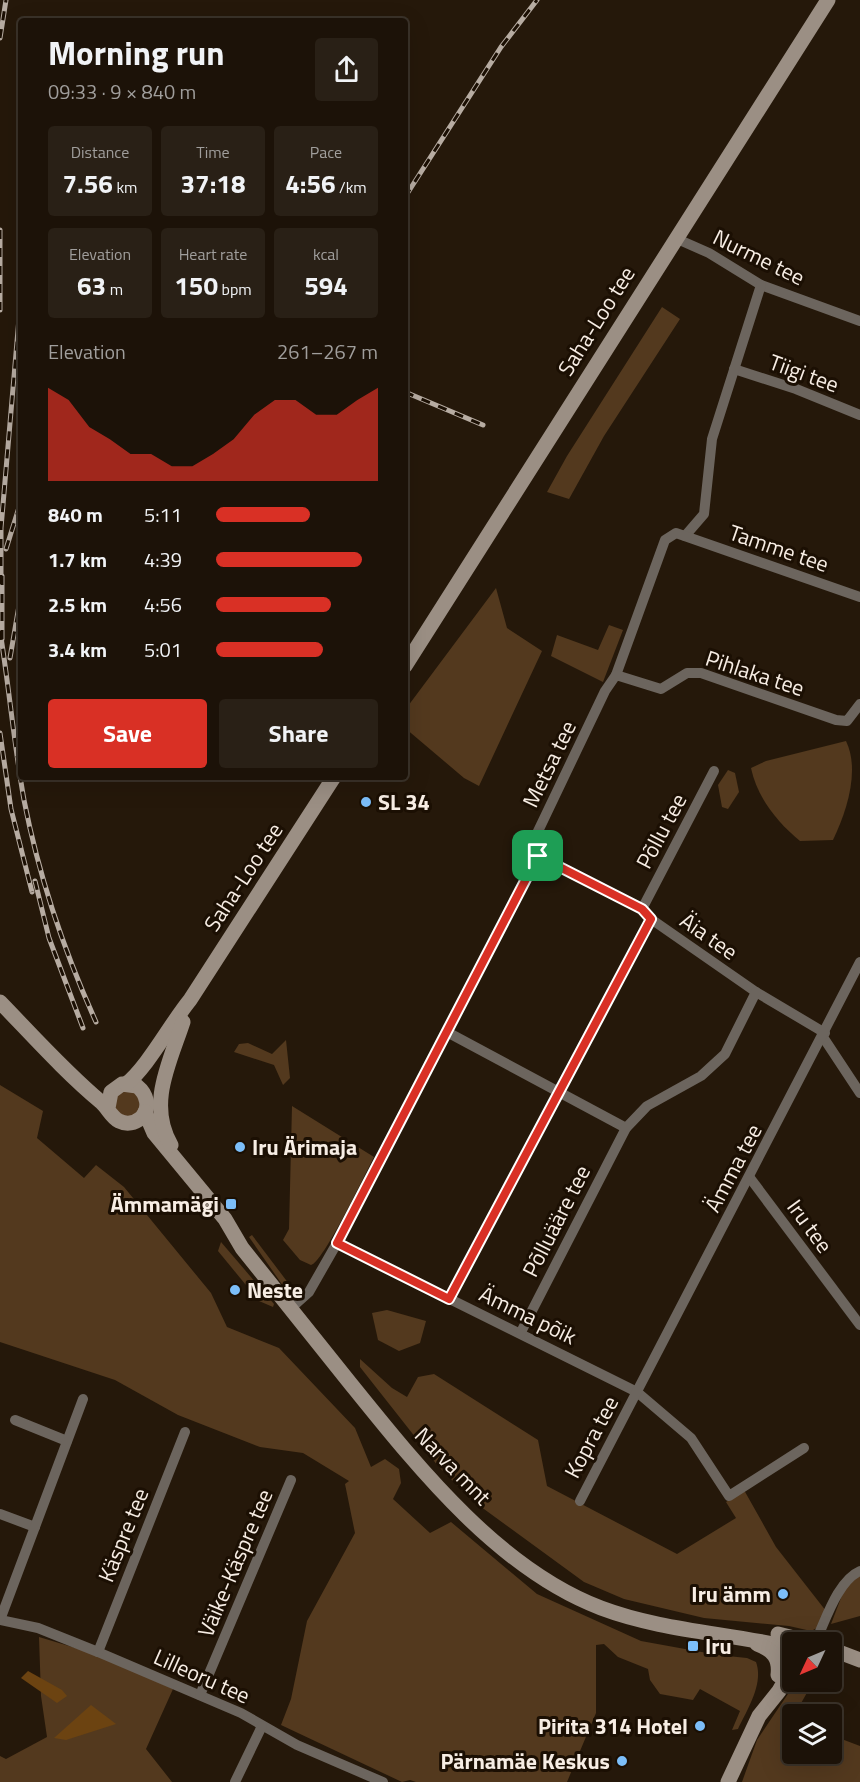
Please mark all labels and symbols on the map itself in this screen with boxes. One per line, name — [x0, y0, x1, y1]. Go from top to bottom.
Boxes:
street label: Nurme tee — [707, 220, 811, 294]
street label: Saha-Loo tee — [549, 259, 643, 383]
street label: Tiigi tee — [764, 345, 844, 401]
street label: Tamme tee — [725, 515, 833, 581]
street label: Pihlaka tee — [701, 641, 809, 705]
street label: Metsa tee — [513, 715, 585, 813]
place label: SL 34 — [378, 785, 430, 819]
street label: Põllu tee — [627, 787, 695, 875]
marker: SL 34 — [359, 795, 373, 809]
street label: Saha-Loo tee — [195, 816, 291, 938]
pin — [512, 830, 563, 881]
street label: Äia tee — [673, 904, 745, 968]
street label: Ämma tee — [696, 1118, 770, 1218]
place label: Iru Ärimaja — [252, 1130, 357, 1164]
marker: Iru Ärimaja — [233, 1140, 247, 1154]
street label: Põlluääre tee — [513, 1159, 599, 1283]
place label: Ämmamägi — [110, 1187, 219, 1221]
street label: Iru tee — [779, 1192, 841, 1260]
marker: Ämmamägi — [224, 1197, 238, 1211]
place label: Neste — [247, 1273, 303, 1307]
street label: Ämma põik — [474, 1277, 583, 1353]
marker: Neste — [228, 1283, 242, 1297]
street label: Kopra tee — [555, 1390, 627, 1484]
street label: Narva mnt — [407, 1419, 499, 1513]
street label: Käspre tee — [89, 1483, 157, 1587]
street label: Väike-Käspre tee — [189, 1484, 281, 1642]
place label: Iru ämm — [691, 1577, 771, 1611]
marker: Iru ämm — [776, 1587, 790, 1601]
place label: Iru — [705, 1629, 732, 1663]
north arrow — [782, 1632, 842, 1692]
marker: Iru — [686, 1639, 700, 1653]
street label: Lilleoru tee — [148, 1640, 256, 1712]
place label: Pirita 314 Hotel — [538, 1709, 688, 1743]
marker: Pirita 314 Hotel — [693, 1719, 707, 1733]
place label: Pärnamäe Keskus — [440, 1744, 610, 1778]
marker: Pärnamäe Keskus — [615, 1754, 629, 1768]

